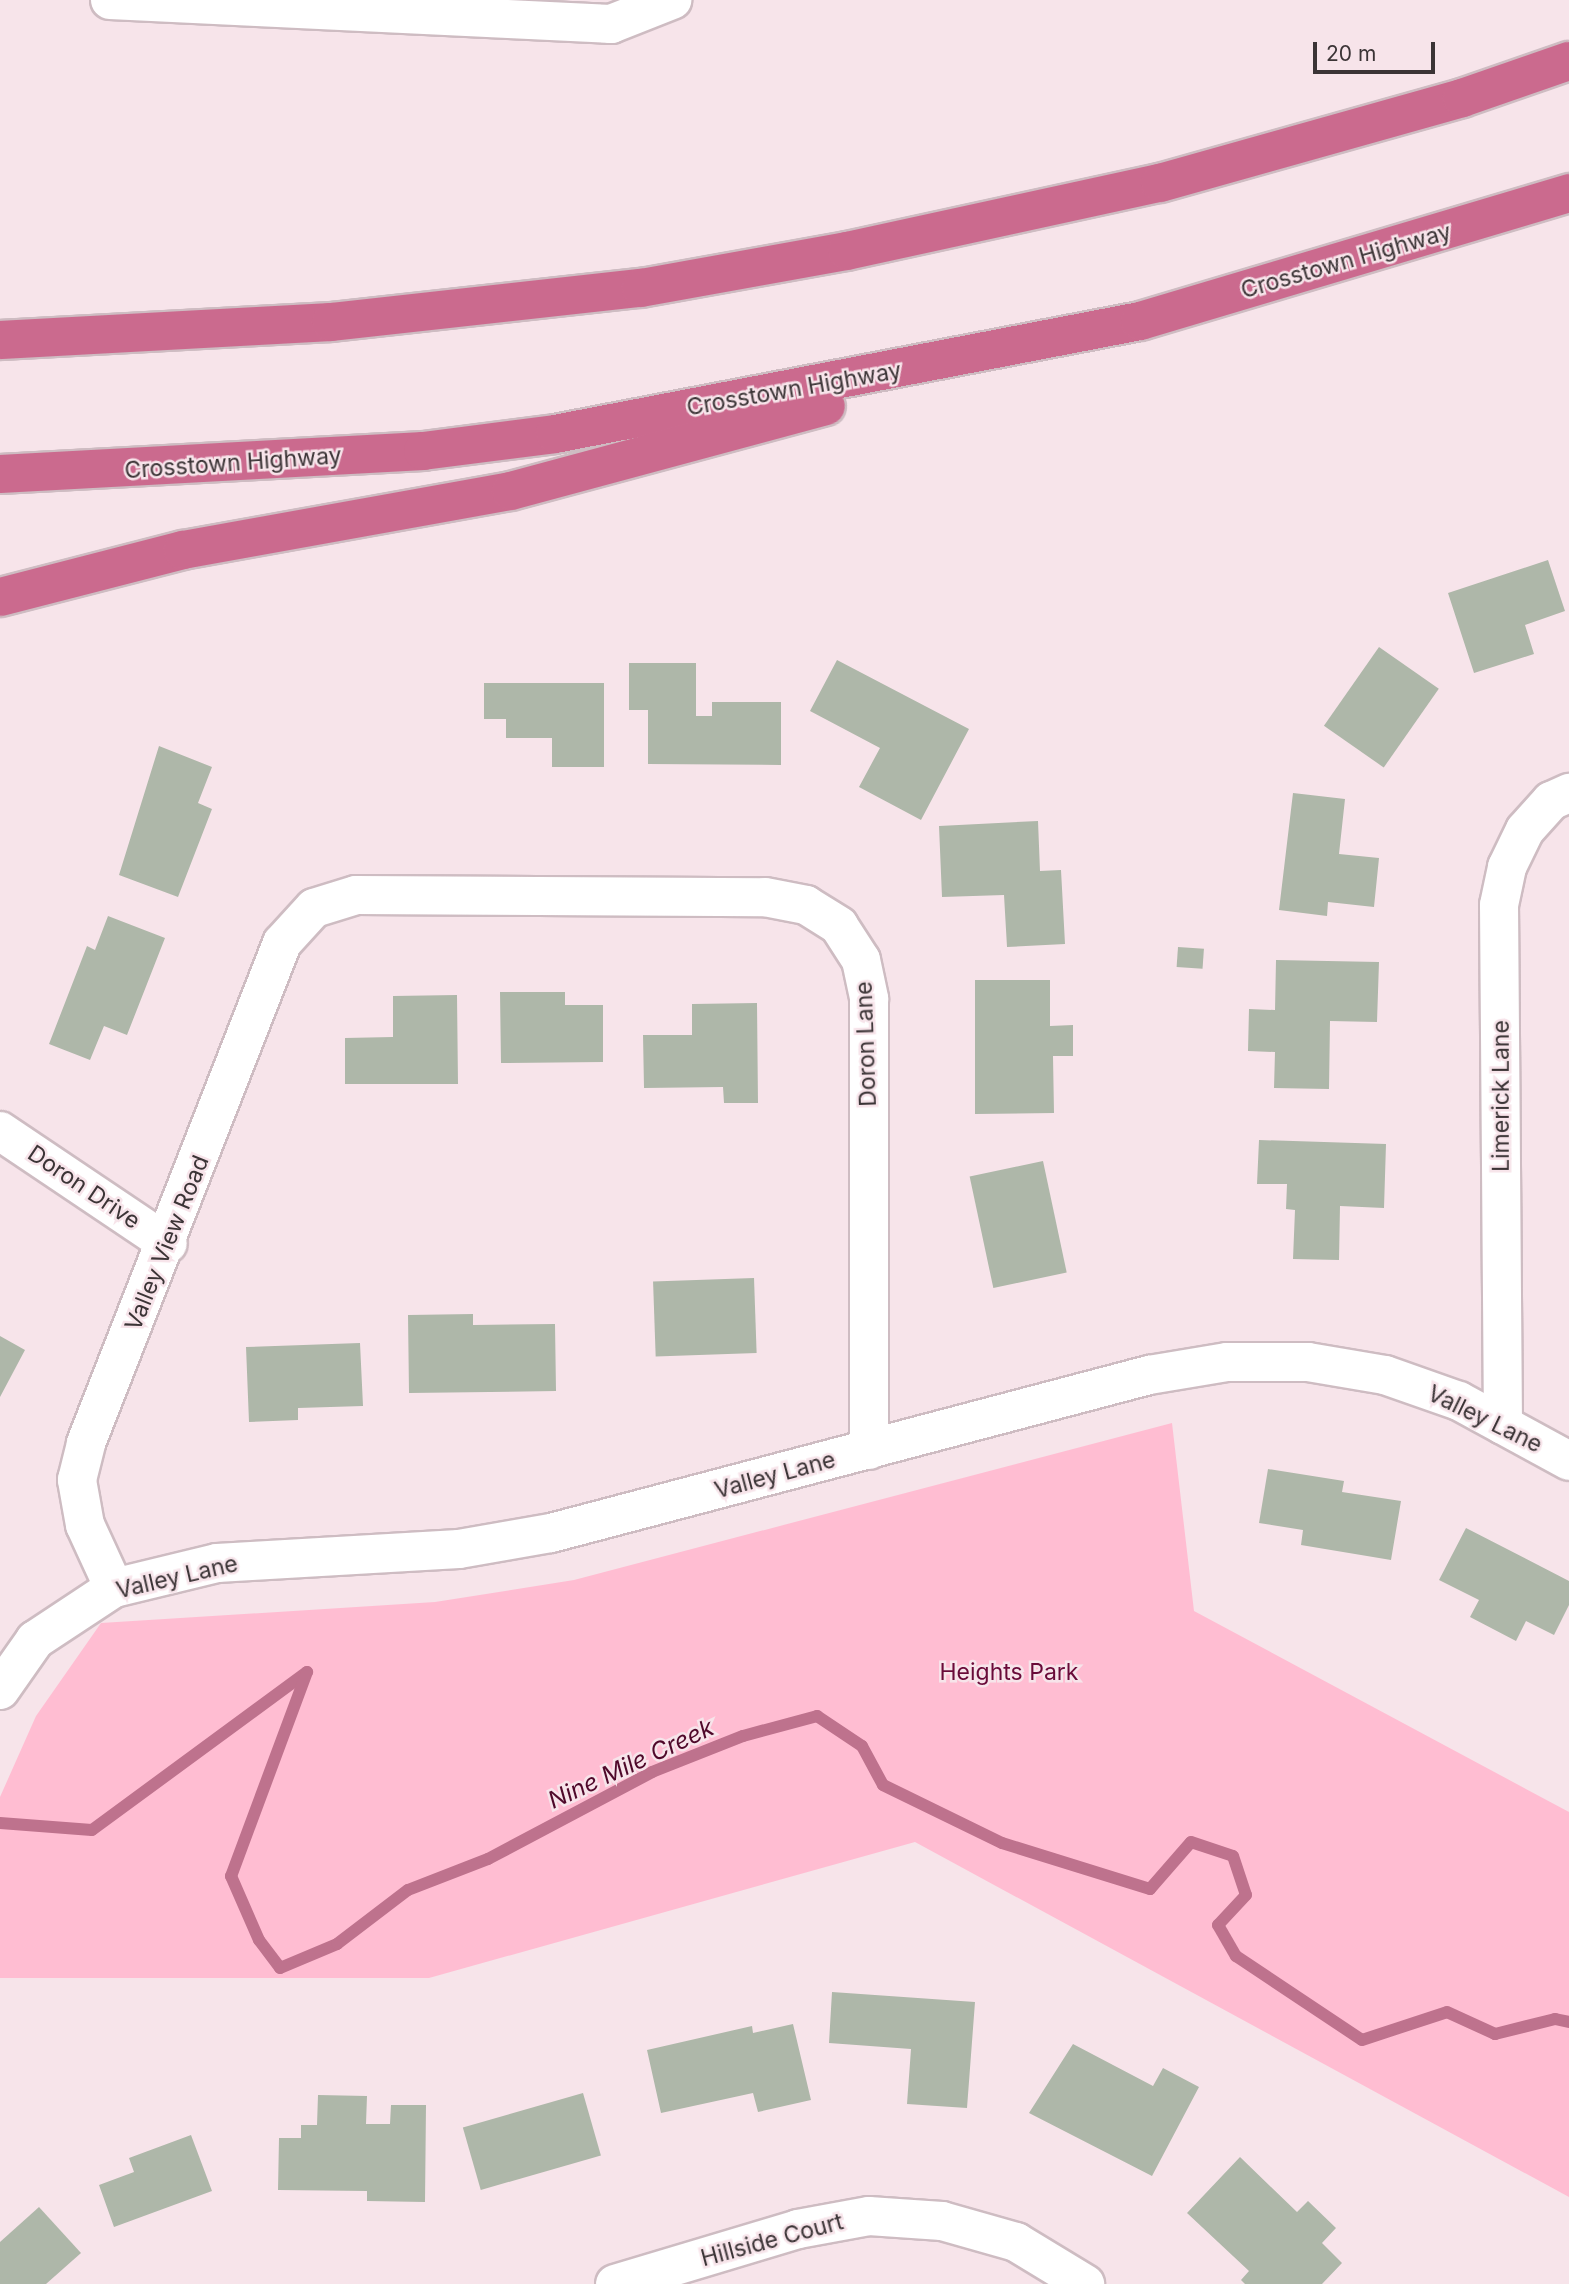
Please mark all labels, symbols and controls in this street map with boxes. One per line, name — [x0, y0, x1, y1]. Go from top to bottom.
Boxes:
scale bar — [1317, 28, 1440, 72]
text: 20 m — [1326, 41, 1376, 66]
street label: Crosstown Highway — [1238, 218, 1454, 304]
street label: Crosstown Highway — [685, 357, 903, 421]
street label: Crosstown Highway — [124, 442, 342, 484]
street label: Doron Lane — [850, 981, 882, 1107]
street label: Limerick Lane — [1487, 1020, 1515, 1172]
street label: Doron Drive — [23, 1139, 145, 1235]
street label: Valley View Road — [119, 1151, 215, 1335]
street label: Valley Lane — [1423, 1379, 1547, 1459]
street label: Valley Lane — [712, 1446, 838, 1504]
street label: Valley Lane — [113, 1550, 241, 1604]
park label: Heights Park — [940, 1658, 1078, 1686]
water label: Nine Mile Creek — [544, 1713, 718, 1815]
street label: Hillside Court — [698, 2208, 846, 2272]

